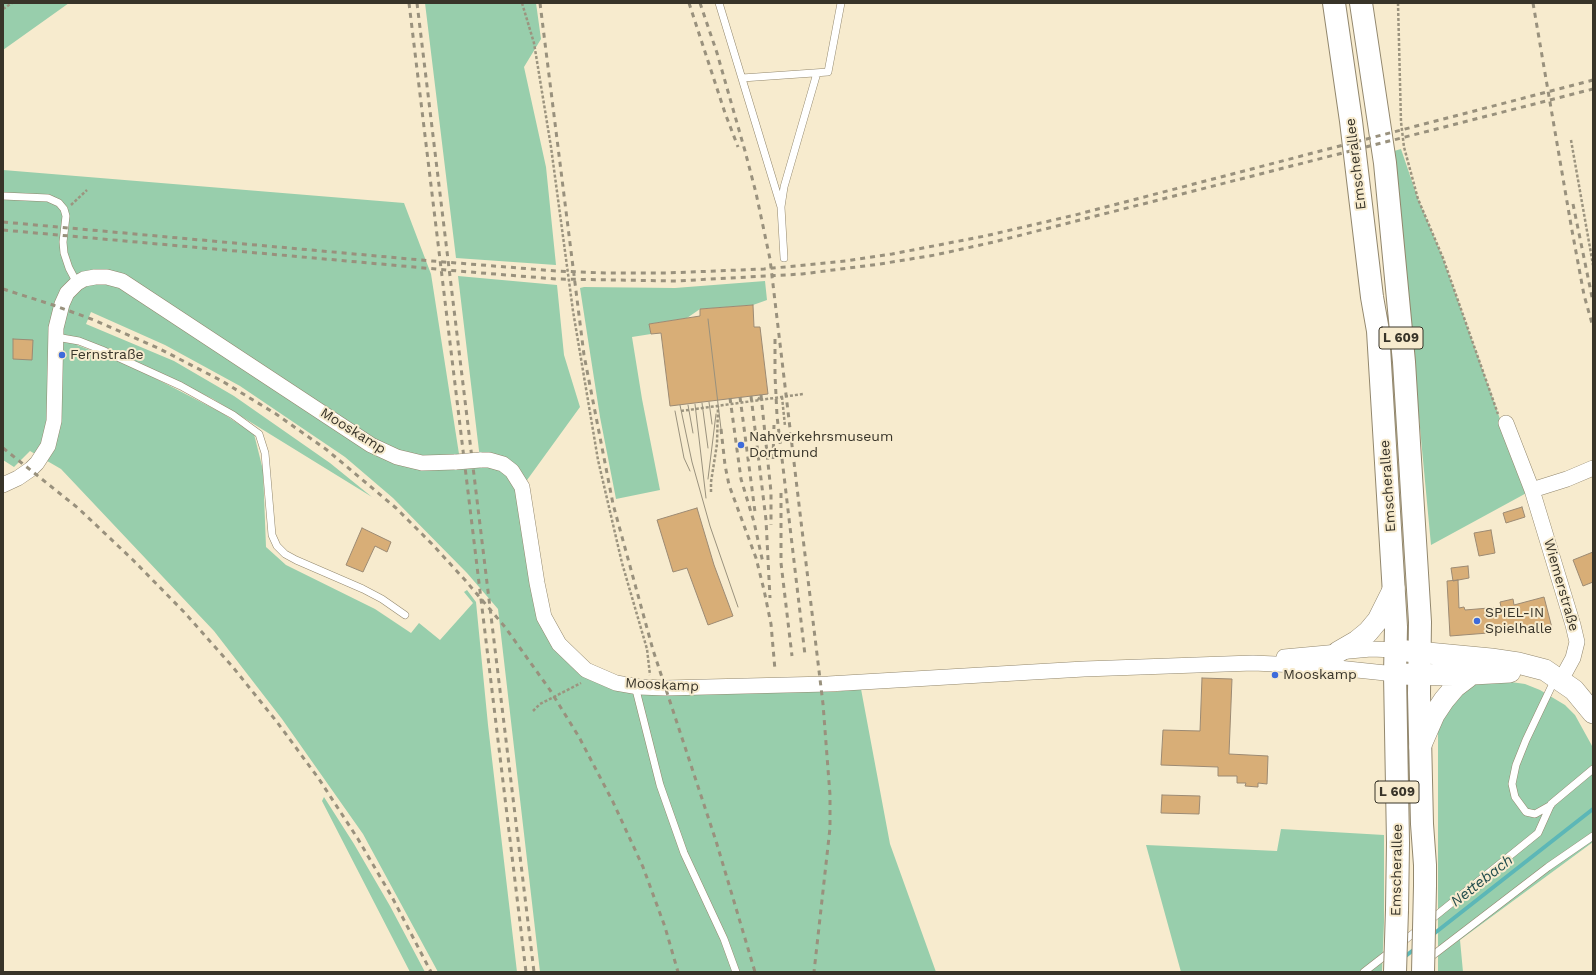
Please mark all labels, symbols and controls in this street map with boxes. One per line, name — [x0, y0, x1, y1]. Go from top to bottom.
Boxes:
street label: Emscherallee — [1342, 117, 1370, 211]
road number: L 609 — [1379, 327, 1423, 349]
place label: Fernstraße — [70, 347, 144, 363]
marker: Fernstraße — [57, 350, 67, 360]
street label: Mooskamp — [317, 404, 389, 458]
place label: Nahverkehrsmuseum Dortmund — [749, 429, 893, 462]
street label: Emscherallee — [1376, 439, 1400, 533]
marker: Nahverkehrsmuseum Dortmund — [736, 440, 746, 450]
street label: Wiemerstraße — [1540, 537, 1582, 633]
place label: SPIEL-IN Spielhalle — [1485, 605, 1552, 638]
marker: SPIEL-IN Spielhalle — [1472, 616, 1482, 626]
place label: Mooskamp — [1283, 667, 1357, 683]
marker: Mooskamp — [1270, 670, 1280, 680]
street label: Mooskamp — [625, 675, 699, 695]
road number: L 609 — [1375, 781, 1419, 803]
street label: Emscherallee — [1388, 824, 1406, 916]
water label: Nettebach — [1447, 851, 1517, 911]

